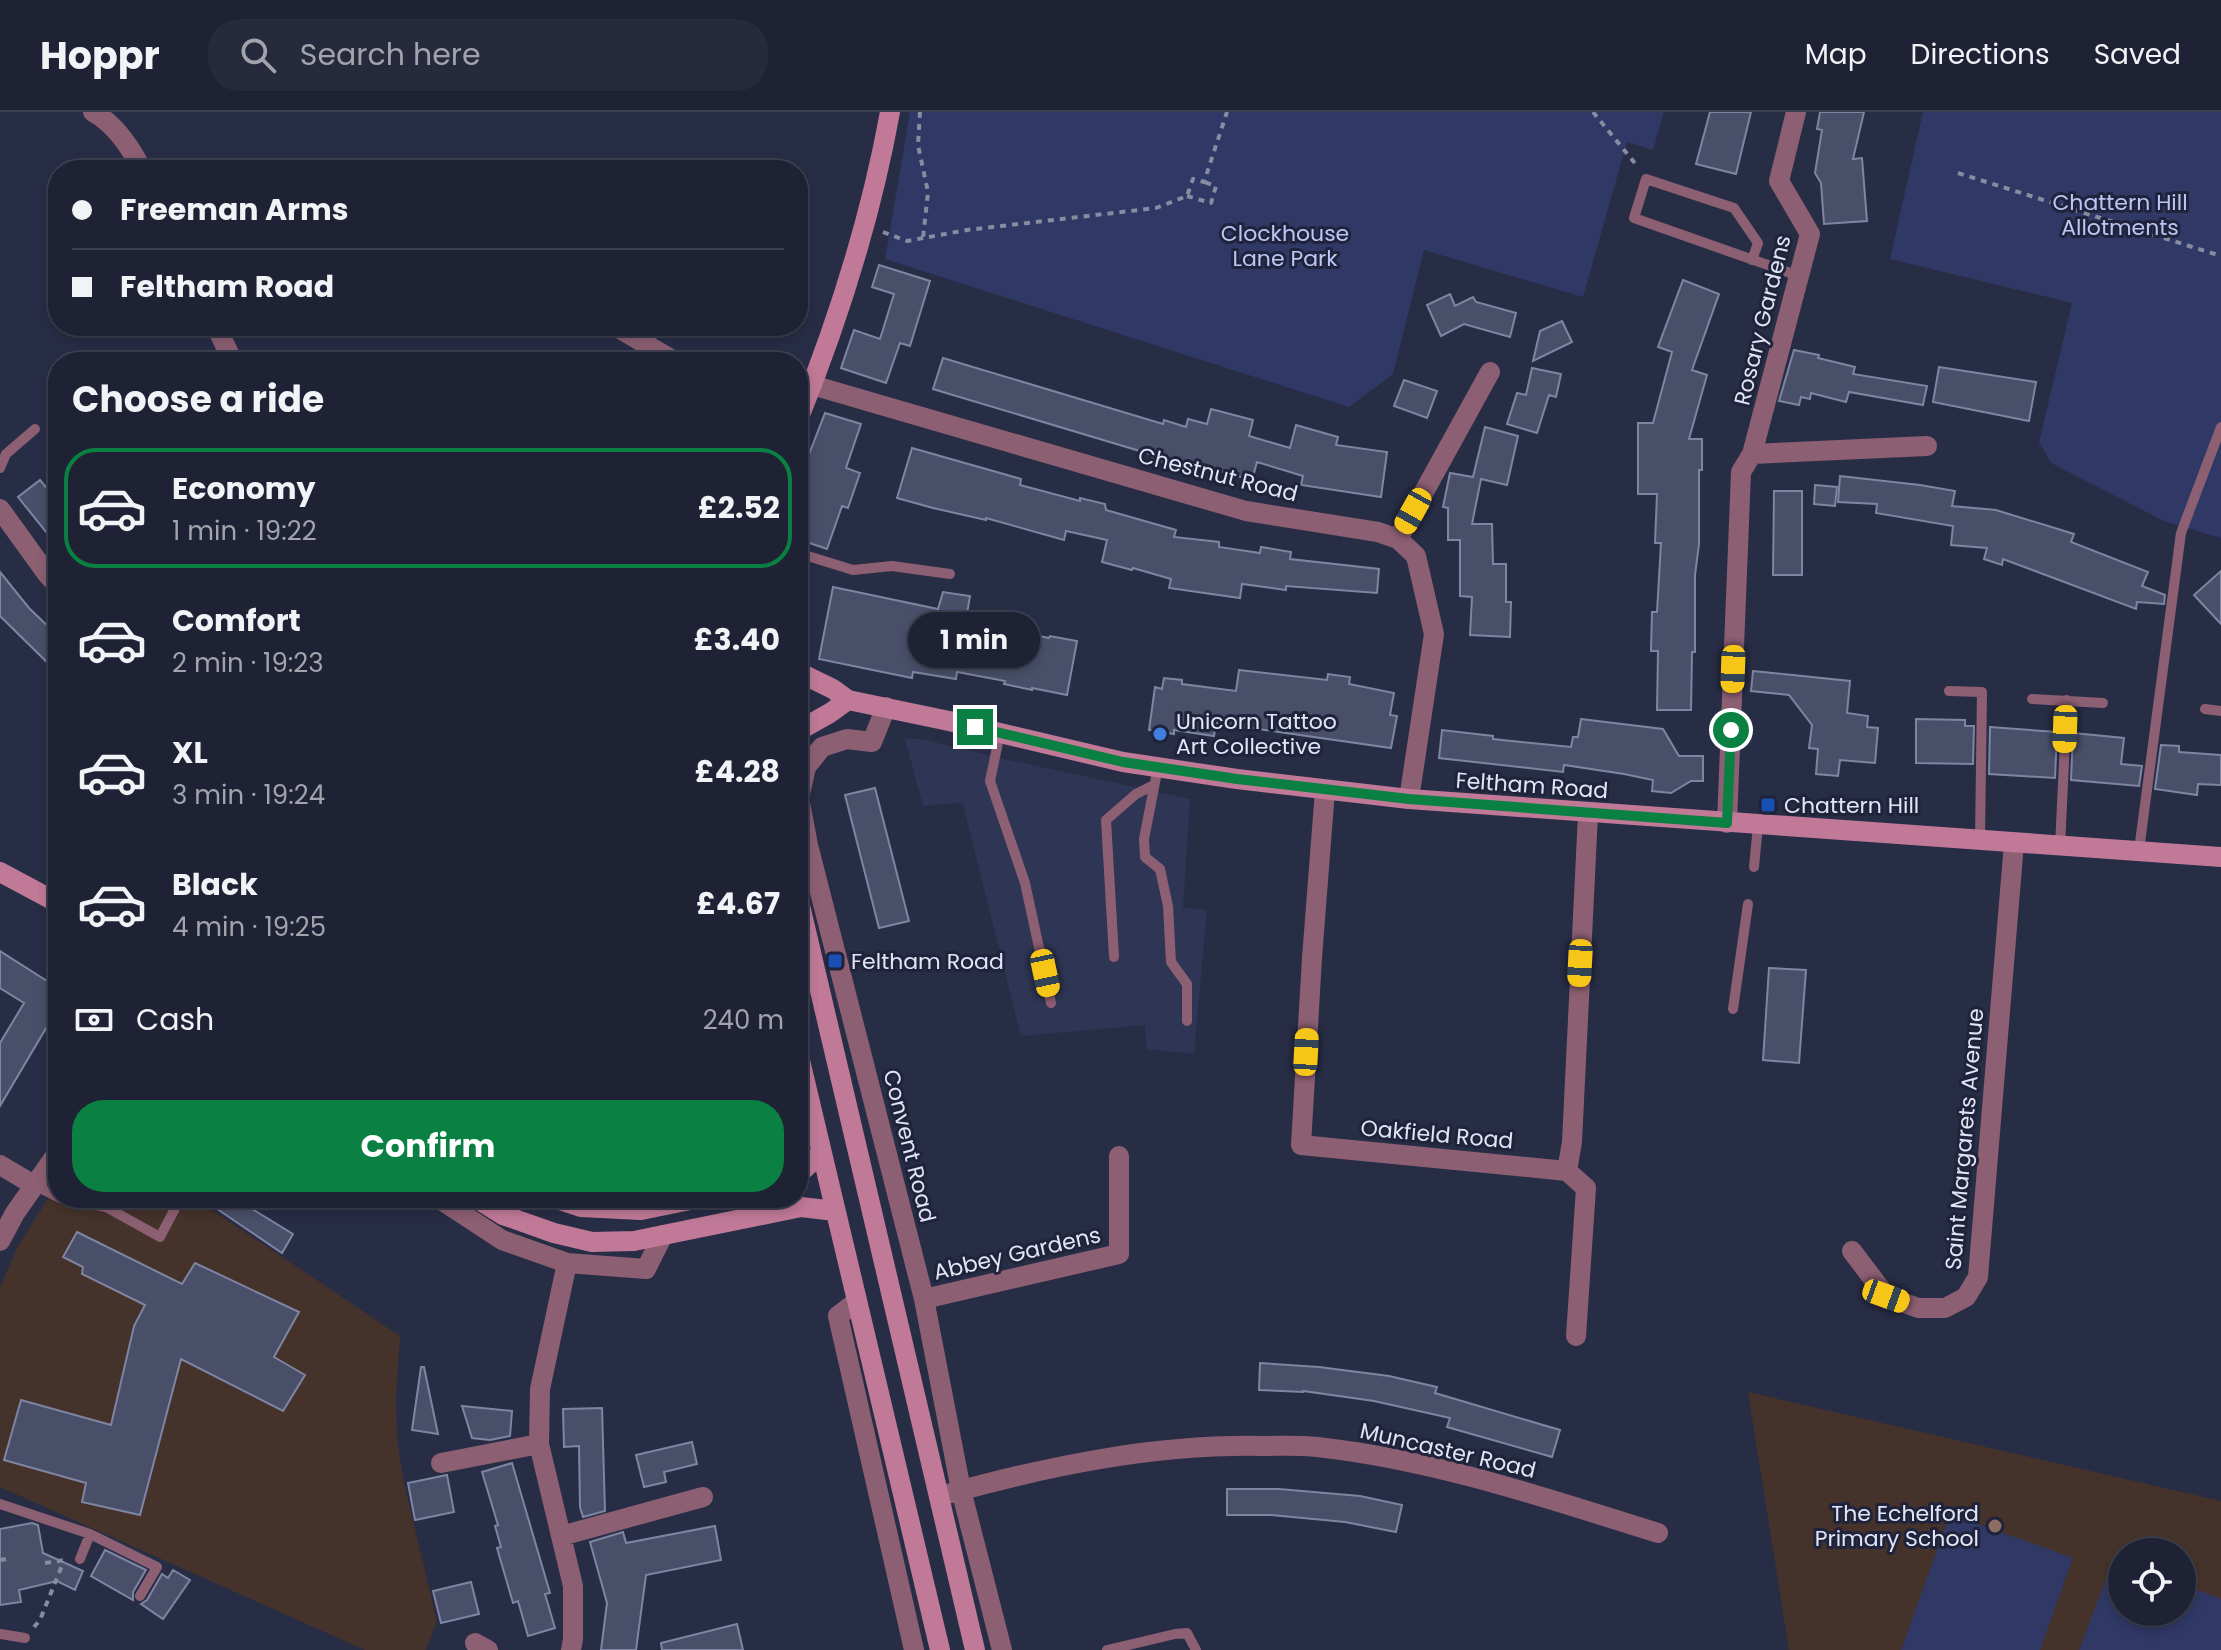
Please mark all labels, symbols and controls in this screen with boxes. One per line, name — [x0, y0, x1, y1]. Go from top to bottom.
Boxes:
search box — [208, 19, 768, 91]
text: Hoppr — [40, 29, 160, 82]
icon: search — [236, 33, 280, 77]
text: Search here — [300, 33, 481, 76]
text: Map — [1805, 35, 1867, 74]
text: Directions — [1911, 35, 2050, 74]
text: Saved — [2094, 35, 2181, 74]
park label: Chattern Hill Allotments — [2052, 187, 2188, 243]
text: Freeman Arms — [120, 188, 348, 231]
park label: Clockhouse Lane Park — [1221, 218, 1349, 274]
street label: Rosary Gardens — [1726, 232, 1799, 409]
text: Feltham Road — [120, 265, 334, 308]
text: Choose a ride — [72, 374, 324, 425]
street label: Chestnut Road — [1135, 440, 1301, 509]
text: Economy — [172, 467, 316, 510]
icon: car — [76, 472, 148, 544]
car — [1391, 484, 1435, 538]
text: £2.52 — [698, 486, 780, 529]
text: 1 min · 19:22 — [172, 513, 317, 549]
text: Comfort — [172, 599, 301, 642]
icon: car — [76, 604, 148, 676]
callout: 1 min — [909, 611, 1041, 667]
text: £3.40 — [694, 618, 780, 661]
text: 1 min — [940, 622, 1008, 658]
text: 2 min · 19:23 — [172, 645, 324, 681]
car — [1720, 645, 1746, 693]
car — [2052, 705, 2078, 753]
place label: Unicorn Tattoo Art Collective — [1176, 706, 1337, 762]
route end — [957, 709, 993, 745]
route start — [1713, 712, 1749, 748]
marker: Unicorn Tattoo Art Collective — [1151, 725, 1169, 743]
text: XL — [172, 731, 208, 774]
icon: car — [76, 736, 148, 808]
text: £4.28 — [695, 750, 780, 793]
street label: Feltham Road — [1455, 765, 1609, 806]
text: 3 min · 19:24 — [172, 777, 325, 813]
place label: Chattern Hill — [1784, 790, 1919, 821]
marker: Chattern Hill — [1759, 796, 1777, 814]
text: Black — [172, 863, 258, 906]
icon: car — [76, 868, 148, 940]
text: £4.67 — [696, 882, 780, 925]
text: 4 min · 19:25 — [172, 909, 326, 945]
car — [1567, 938, 1593, 988]
place label: Feltham Road — [851, 946, 1004, 977]
car — [1028, 947, 1062, 999]
marker: Feltham Road — [826, 952, 844, 970]
icon: cash — [72, 998, 116, 1042]
text: Cash — [136, 998, 214, 1041]
text: 240 m — [703, 1002, 784, 1038]
street label: Saint Margarets Avenue — [1938, 1007, 1991, 1271]
car — [1293, 1027, 1319, 1077]
street label: Convent Road — [876, 1067, 943, 1226]
button: Confirm — [72, 1100, 784, 1192]
street label: Oakfield Road — [1359, 1112, 1515, 1157]
street label: Abbey Gardens — [930, 1219, 1104, 1288]
car — [1859, 1277, 1913, 1315]
street label: Muncaster Road — [1357, 1415, 1539, 1486]
place label: The Echelford Primary School — [1815, 1498, 1979, 1554]
marker: The Echelford Primary School — [1986, 1517, 2004, 1535]
map controls — [2108, 1538, 2196, 1626]
button: locate — [2108, 1538, 2196, 1626]

